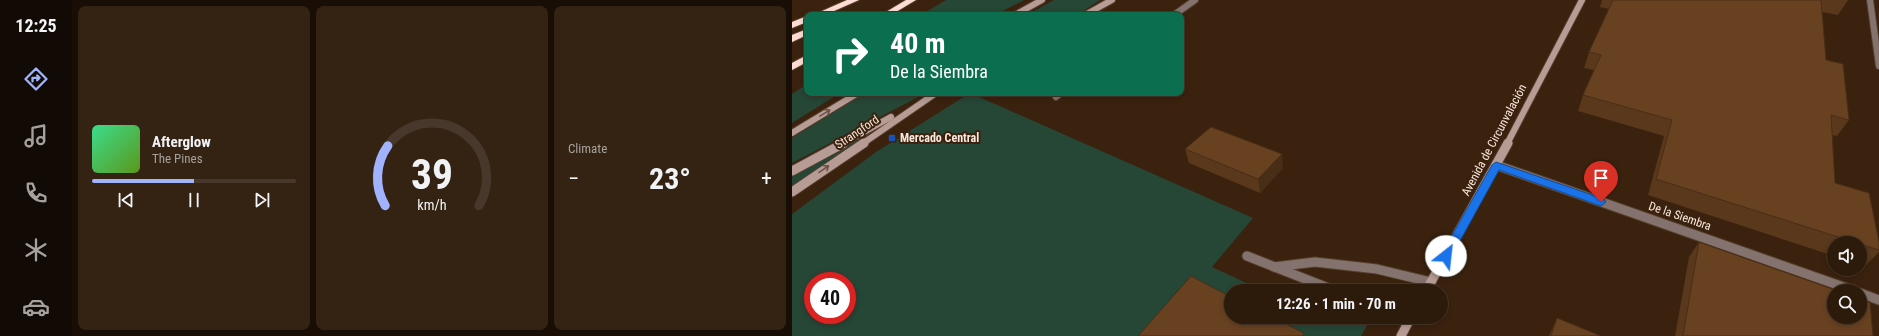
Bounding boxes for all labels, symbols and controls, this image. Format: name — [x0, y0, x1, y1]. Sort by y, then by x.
text: 12:25 — [15, 15, 57, 36]
text: 40 m — [890, 27, 946, 60]
icon: right — [824, 28, 876, 80]
text: De la Siembra — [890, 61, 988, 82]
icon: directions — [22, 65, 50, 93]
street label: Avenida de Circunvalación — [1459, 82, 1529, 198]
one-way arrow — [819, 109, 830, 117]
street label: Strangford — [832, 112, 882, 152]
icon: music — [22, 122, 50, 150]
place label: Mercado Central — [900, 131, 979, 145]
text: Afterglow — [152, 133, 211, 151]
marker: Mercado Central — [887, 133, 897, 143]
text: Climate — [568, 141, 607, 156]
text: 39 — [411, 150, 453, 199]
text: The Pines — [152, 151, 203, 166]
text: 23° — [649, 161, 691, 196]
pin — [1584, 161, 1618, 202]
one-way arrow — [818, 165, 829, 173]
text: − — [568, 166, 579, 191]
text: + — [761, 166, 772, 191]
icon: arrive — [1590, 167, 1612, 189]
icon: phone — [22, 179, 50, 207]
icon: previous — [115, 189, 137, 211]
icon: pause — [183, 189, 205, 211]
icon: next — [251, 189, 273, 211]
text: km/h — [417, 197, 447, 213]
street label: De la Siembra — [1647, 199, 1713, 233]
position arrow — [1425, 235, 1467, 277]
icon: climate — [22, 236, 50, 264]
map controls — [1827, 236, 1867, 324]
button: sound — [1827, 236, 1867, 276]
speed limit sign: 40 — [804, 272, 856, 324]
button: search — [1827, 284, 1867, 324]
icon: car — [22, 293, 50, 321]
text: 12:26 · 1 min · 70 m — [1276, 295, 1396, 313]

